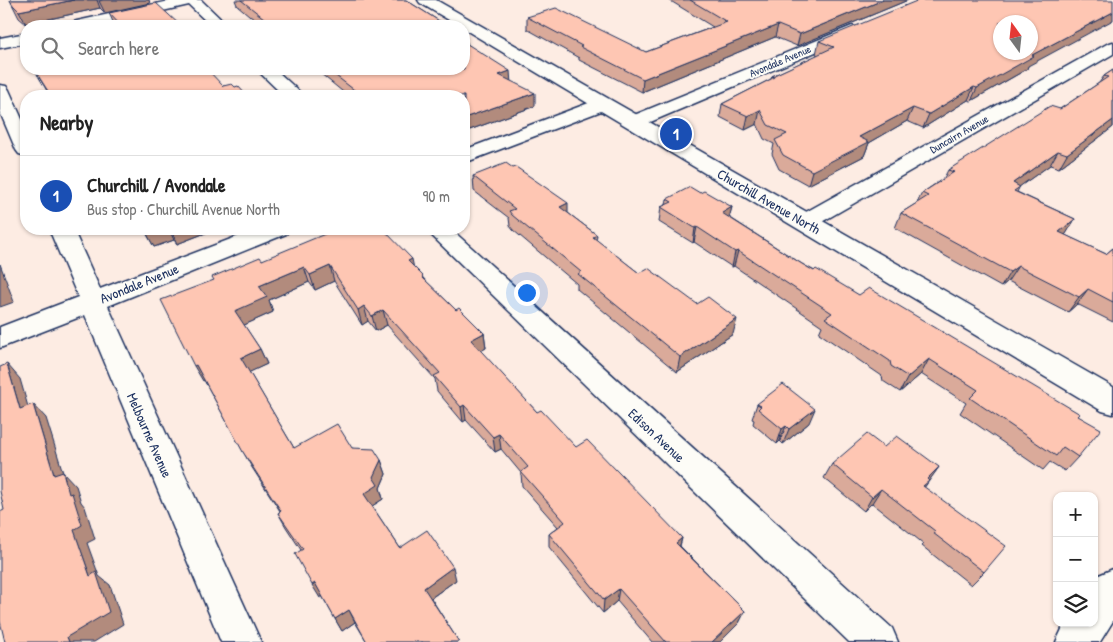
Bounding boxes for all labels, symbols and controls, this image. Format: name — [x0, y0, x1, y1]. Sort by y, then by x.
north arrow — [993, 15, 1038, 60]
search box — [20, 20, 470, 75]
icon: search — [38, 34, 66, 62]
text: Search here — [78, 35, 159, 61]
street label: Avondale Avenue — [747, 42, 813, 80]
text: Nearby — [40, 108, 93, 137]
street label: Duncairn Avenue — [927, 111, 991, 156]
pin: 1 — [660, 115, 692, 153]
street label: Churchill Avenue North — [714, 164, 824, 238]
text: Churchill / Avondale — [87, 172, 225, 198]
text: 1 — [53, 185, 59, 207]
text: 90 m — [422, 185, 450, 207]
text: Bus stop · Churchill Avenue North — [87, 198, 280, 220]
street label: Avondale Avenue — [97, 258, 182, 307]
your location — [514, 280, 540, 306]
street label: Melbourne Avenue — [123, 390, 177, 481]
street label: Edison Avenue — [625, 404, 690, 466]
map controls — [1053, 492, 1098, 627]
button: + — [1053, 492, 1098, 537]
button: − — [1053, 537, 1098, 582]
button: layers — [1053, 582, 1098, 627]

